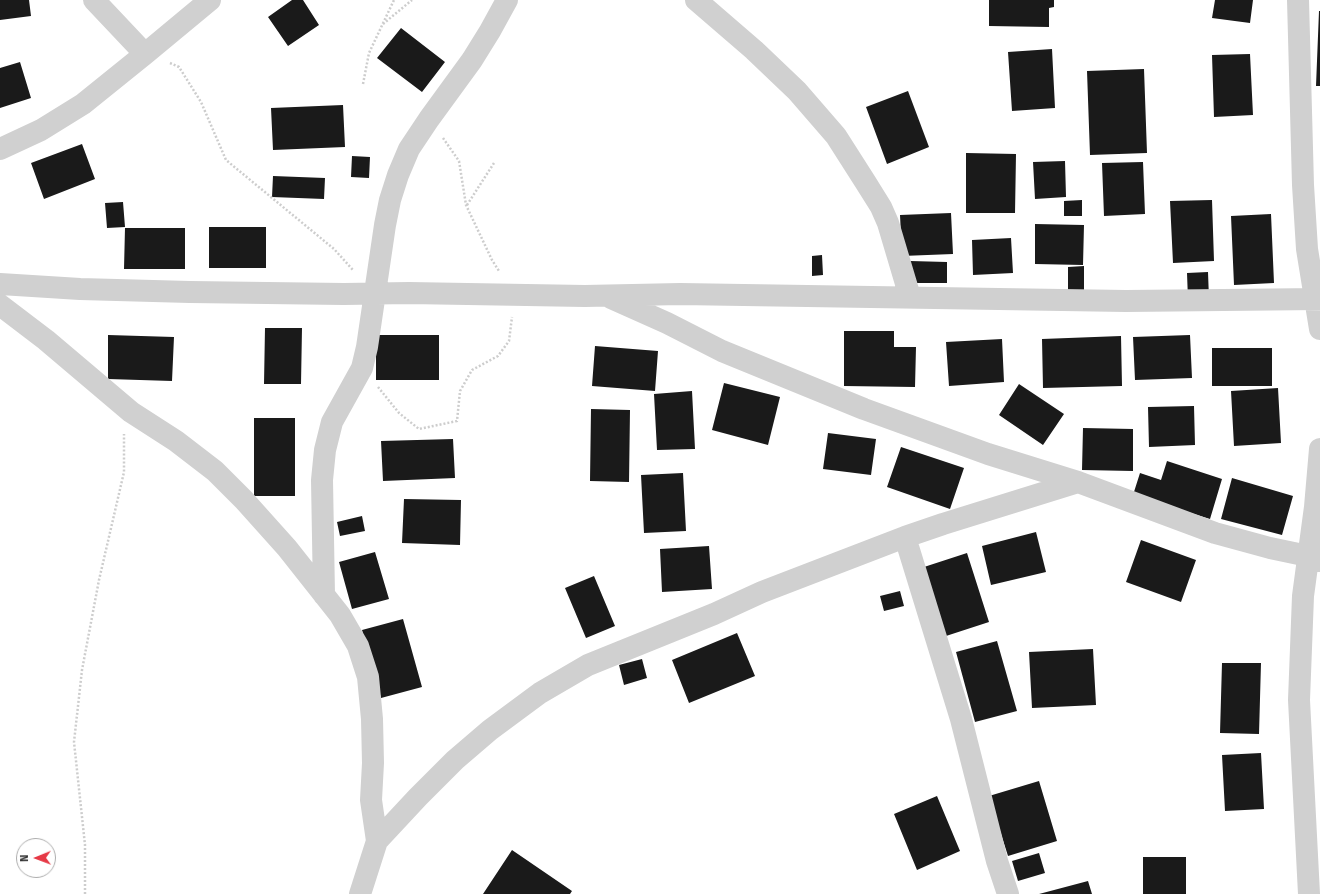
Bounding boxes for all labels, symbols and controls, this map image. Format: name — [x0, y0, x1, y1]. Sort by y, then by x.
north arrow — [16, 838, 56, 878]
text: N — [18, 854, 31, 862]

